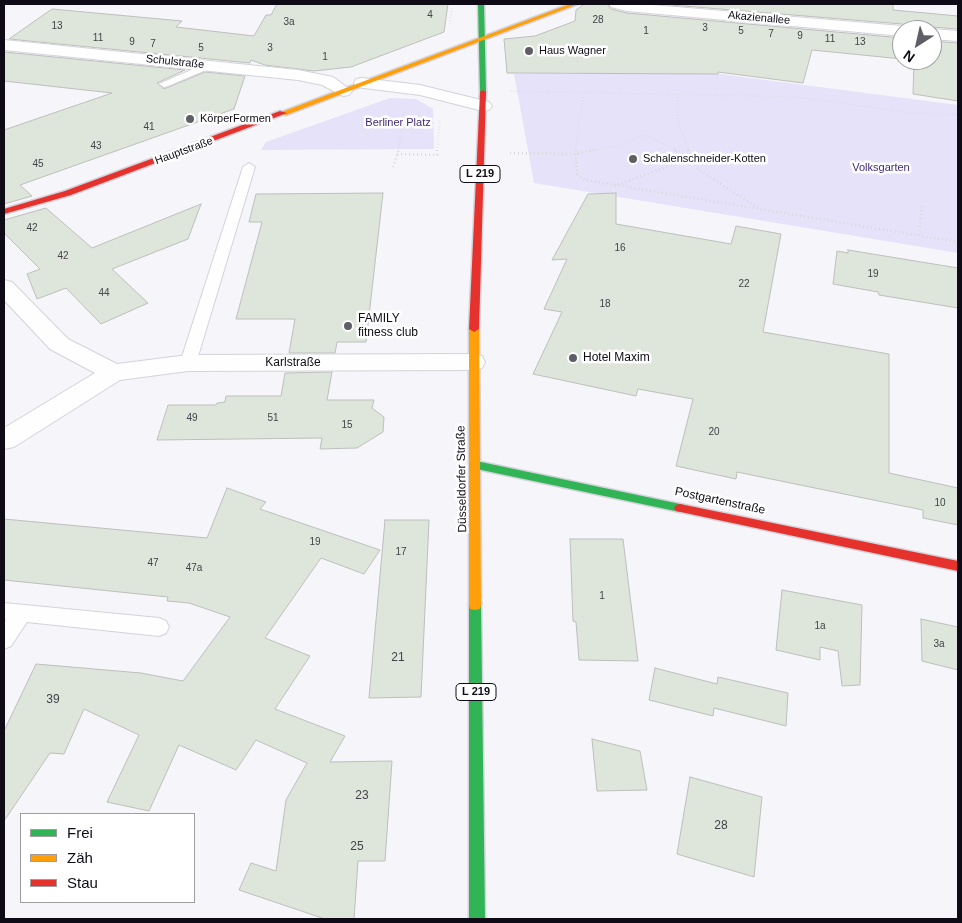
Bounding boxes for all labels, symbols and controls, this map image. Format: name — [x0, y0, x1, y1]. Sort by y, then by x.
house number: 4 — [427, 9, 433, 21]
street label: Akazienallee — [727, 9, 791, 27]
house number: 28 — [592, 14, 604, 26]
house number: 3a — [283, 16, 295, 28]
house number: 13 — [51, 20, 63, 32]
north arrow — [892, 20, 942, 70]
house number: 3 — [702, 22, 708, 34]
house number: 1 — [643, 25, 649, 37]
house number: 5 — [738, 25, 744, 37]
house number: 7 — [768, 28, 774, 40]
house number: 9 — [797, 30, 803, 42]
house number: 11 — [93, 32, 103, 44]
house number: 11 — [825, 33, 835, 45]
house number: 9 — [129, 36, 135, 48]
house number: 13 — [854, 36, 866, 48]
house number: 7 — [150, 38, 156, 50]
house number: 5 — [198, 42, 204, 54]
house number: 3 — [267, 42, 273, 54]
place label: Haus Wagner — [539, 44, 606, 58]
marker: Haus Wagner — [523, 45, 535, 57]
text: N — [900, 47, 918, 66]
house number: 1 — [322, 51, 328, 63]
street label: Schulstraße — [145, 52, 205, 72]
place label: KörperFormen — [200, 112, 271, 126]
marker: KörperFormen — [184, 113, 196, 125]
park label: Berliner Platz — [365, 116, 431, 130]
house number: 41 — [143, 121, 155, 133]
street label: Hauptstraße — [153, 134, 215, 168]
house number: 43 — [90, 140, 102, 152]
place label: Schalenschneider-Kotten — [643, 152, 766, 166]
marker: Schalenschneider-Kotten — [627, 153, 639, 165]
house number: 45 — [32, 158, 44, 170]
park label: Volksgarten — [852, 161, 910, 175]
road number: L 219 — [460, 165, 500, 182]
house number: 42 — [26, 222, 38, 234]
house number: 16 — [614, 242, 626, 254]
house number: 42 — [57, 250, 69, 262]
house number: 19 — [867, 268, 879, 280]
house number: 22 — [738, 278, 750, 290]
house number: 44 — [98, 287, 110, 299]
house number: 18 — [599, 298, 611, 310]
place label: FAMILY fitness club — [358, 312, 418, 340]
marker: FAMILY fitness club — [342, 320, 354, 332]
place label: Hotel Maxim — [583, 351, 650, 365]
marker: Hotel Maxim — [567, 352, 579, 364]
street label: Karlstraße — [265, 356, 321, 370]
house number: 49 — [186, 412, 198, 424]
house number: 51 — [267, 412, 279, 424]
house number: 15 — [341, 419, 353, 431]
street label: Düsseldorfer Straße — [454, 425, 470, 533]
house number: 20 — [708, 426, 720, 438]
street label: Postgartenstraße — [673, 484, 767, 518]
house number: 10 — [934, 497, 946, 509]
house number: 19 — [309, 536, 321, 548]
house number: 17 — [395, 546, 407, 558]
house number: 47 — [147, 557, 159, 569]
house number: 47a — [186, 562, 202, 574]
house number: 1 — [599, 590, 605, 602]
house number: 1a — [814, 620, 826, 632]
house number: 3a — [933, 638, 945, 650]
house number: 21 — [391, 651, 405, 665]
road number: L 219 — [456, 684, 496, 700]
house number: 39 — [46, 693, 60, 707]
house number: 23 — [355, 789, 369, 803]
legend — [20, 813, 195, 903]
house number: 28 — [714, 819, 728, 833]
text: Frei — [67, 824, 93, 841]
house number: 25 — [350, 840, 364, 854]
text: Zäh — [67, 849, 93, 866]
text: Stau — [67, 874, 98, 891]

